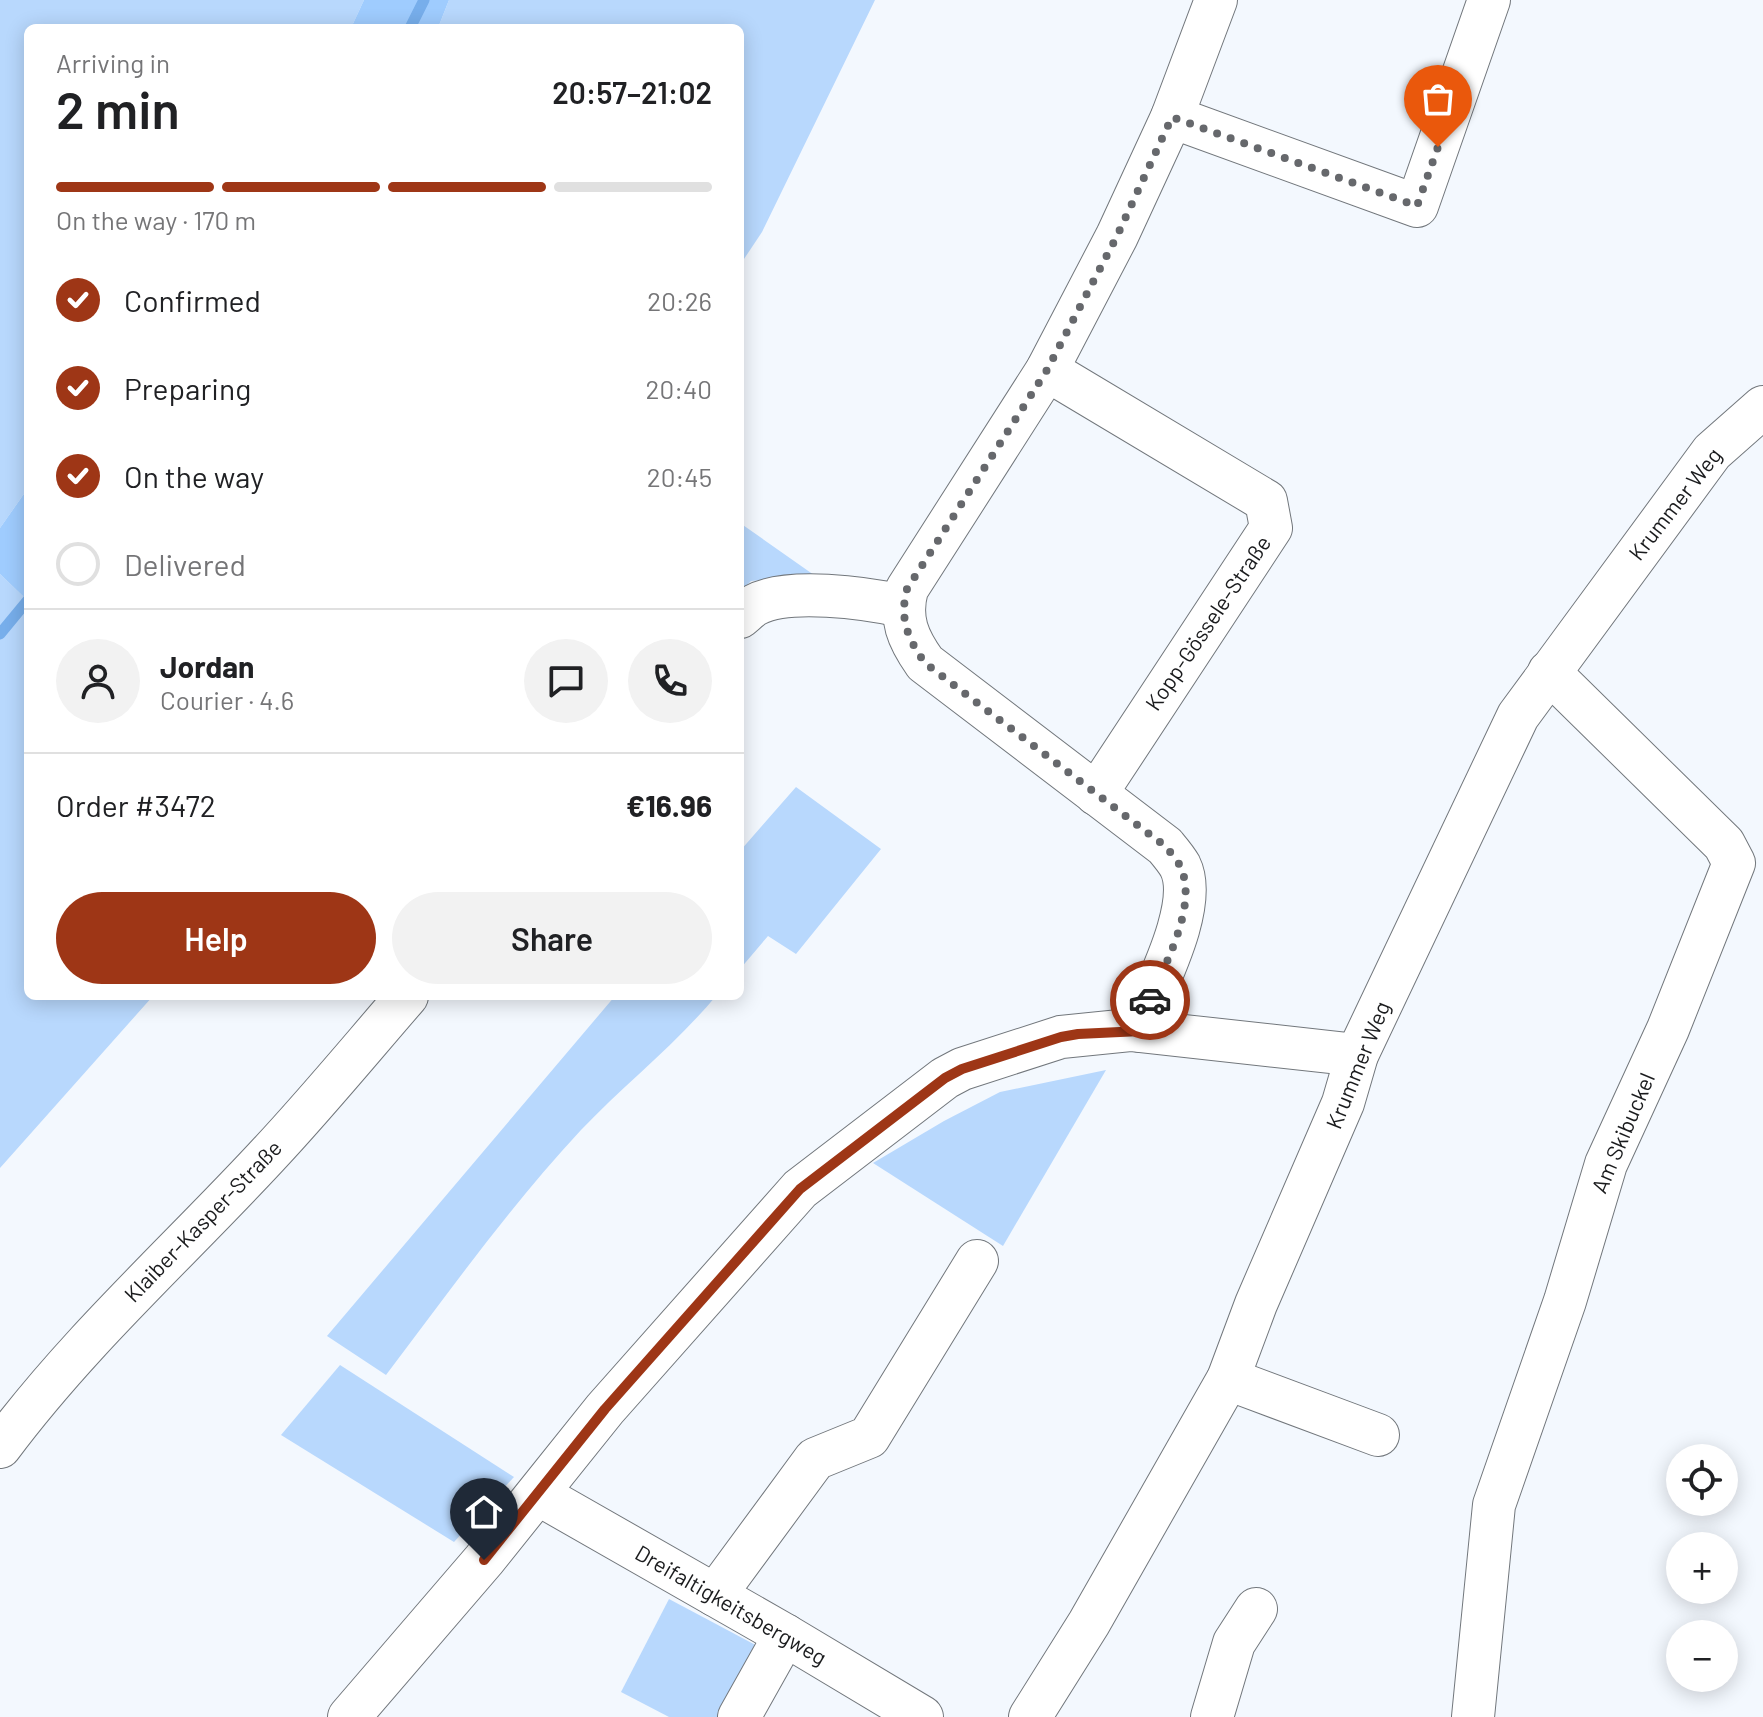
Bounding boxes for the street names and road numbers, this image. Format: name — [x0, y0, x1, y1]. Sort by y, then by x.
street label: Krummer Weg — [1622, 442, 1726, 565]
street label: Kopp-Gössele-Straße — [1139, 530, 1275, 715]
street label: Krummer Weg — [1320, 997, 1394, 1132]
street label: Am Skibuckel — [1585, 1069, 1659, 1197]
street label: Klaiber-Kasper-Straße — [118, 1134, 286, 1307]
street label: Dreifaltigkeitsbergweg — [631, 1539, 832, 1670]

